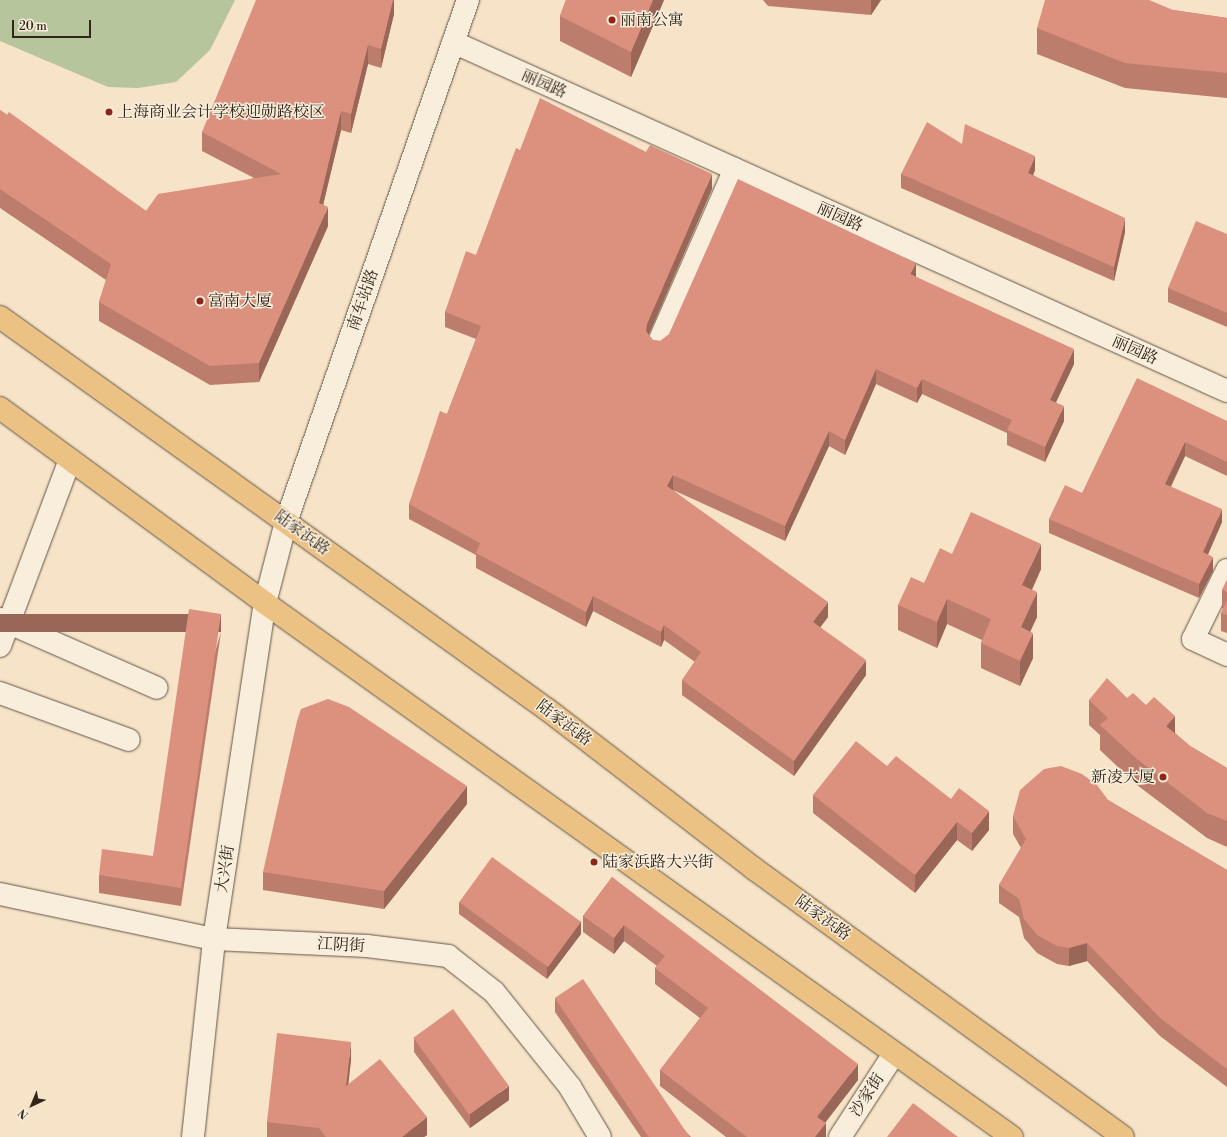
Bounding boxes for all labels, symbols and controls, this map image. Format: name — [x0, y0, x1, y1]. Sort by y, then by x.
place label: 丽南公寓 — [620, 10, 684, 30]
scale bar — [14, 12, 93, 38]
marker: 丽南公寓 — [607, 15, 617, 25]
text: 20 m — [19, 19, 47, 34]
street label: 丽园路 — [518, 65, 570, 103]
place label: 上海商业会计学校迎勋路校区 — [117, 102, 325, 122]
marker: 上海商业会计学校迎勋路校区 — [104, 107, 114, 117]
street label: 丽园路 — [814, 198, 866, 236]
street label: 南车站路 — [344, 267, 382, 333]
place label: 富南大厦 — [208, 291, 272, 311]
marker: 富南大厦 — [195, 296, 205, 306]
street label: 丽园路 — [1109, 331, 1161, 369]
street label: 陆家浜路 — [270, 506, 334, 560]
street label: 陆家浜路 — [533, 696, 595, 750]
place label: 新凌大厦 — [1091, 767, 1155, 787]
marker: 新凌大厦 — [1158, 772, 1168, 782]
street label: 大兴街 — [212, 844, 238, 894]
place label: 陆家浜路大兴街 — [602, 852, 714, 872]
marker: 陆家浜路大兴街 — [589, 857, 599, 867]
street label: 陆家浜路 — [791, 891, 855, 945]
street label: 江阴街 — [317, 934, 365, 956]
street label: 沙家街 — [846, 1070, 888, 1120]
north arrow — [12, 1085, 52, 1125]
text: N — [16, 1106, 32, 1122]

